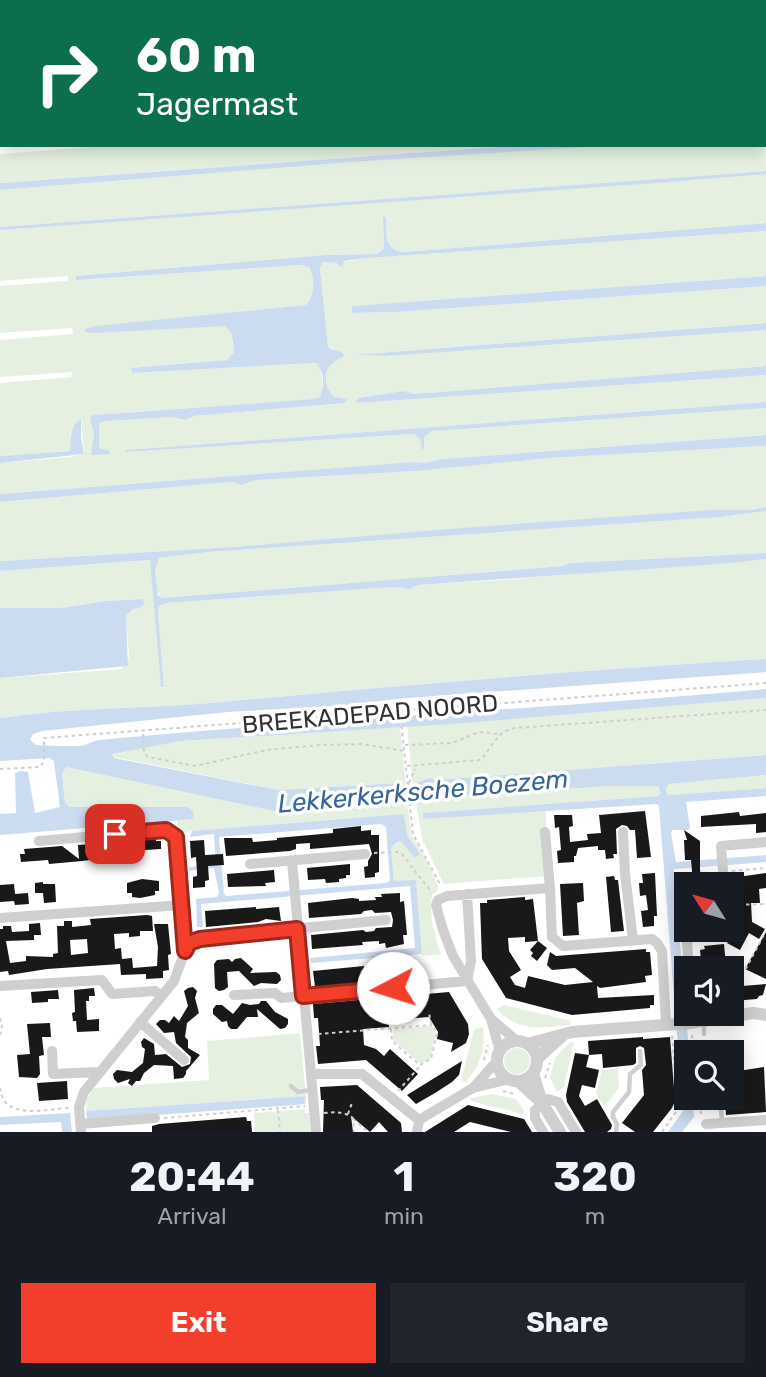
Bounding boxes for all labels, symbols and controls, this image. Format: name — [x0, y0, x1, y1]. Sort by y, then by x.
text: 60 m — [136, 26, 257, 84]
icon: right — [21, 28, 112, 119]
text: Jagermast — [136, 85, 298, 123]
street label: BREEKADEPAD NOORD — [241, 689, 499, 739]
water label: Lekkerkerksche Boezem — [276, 763, 570, 820]
pin — [85, 804, 145, 864]
icon: arrive — [96, 815, 134, 853]
north arrow — [674, 872, 744, 942]
map controls — [674, 872, 744, 1110]
position arrow — [356, 951, 430, 1025]
button: sound — [674, 956, 744, 1026]
button: search — [674, 1040, 744, 1110]
text: 20:44 — [129, 1152, 255, 1202]
text: 1 — [394, 1152, 414, 1202]
text: 320 — [553, 1152, 637, 1202]
text: Arrival — [157, 1202, 227, 1230]
text: min — [384, 1202, 424, 1230]
text: m — [585, 1202, 605, 1230]
button: Exit — [21, 1283, 376, 1363]
button: Share — [390, 1283, 745, 1363]

